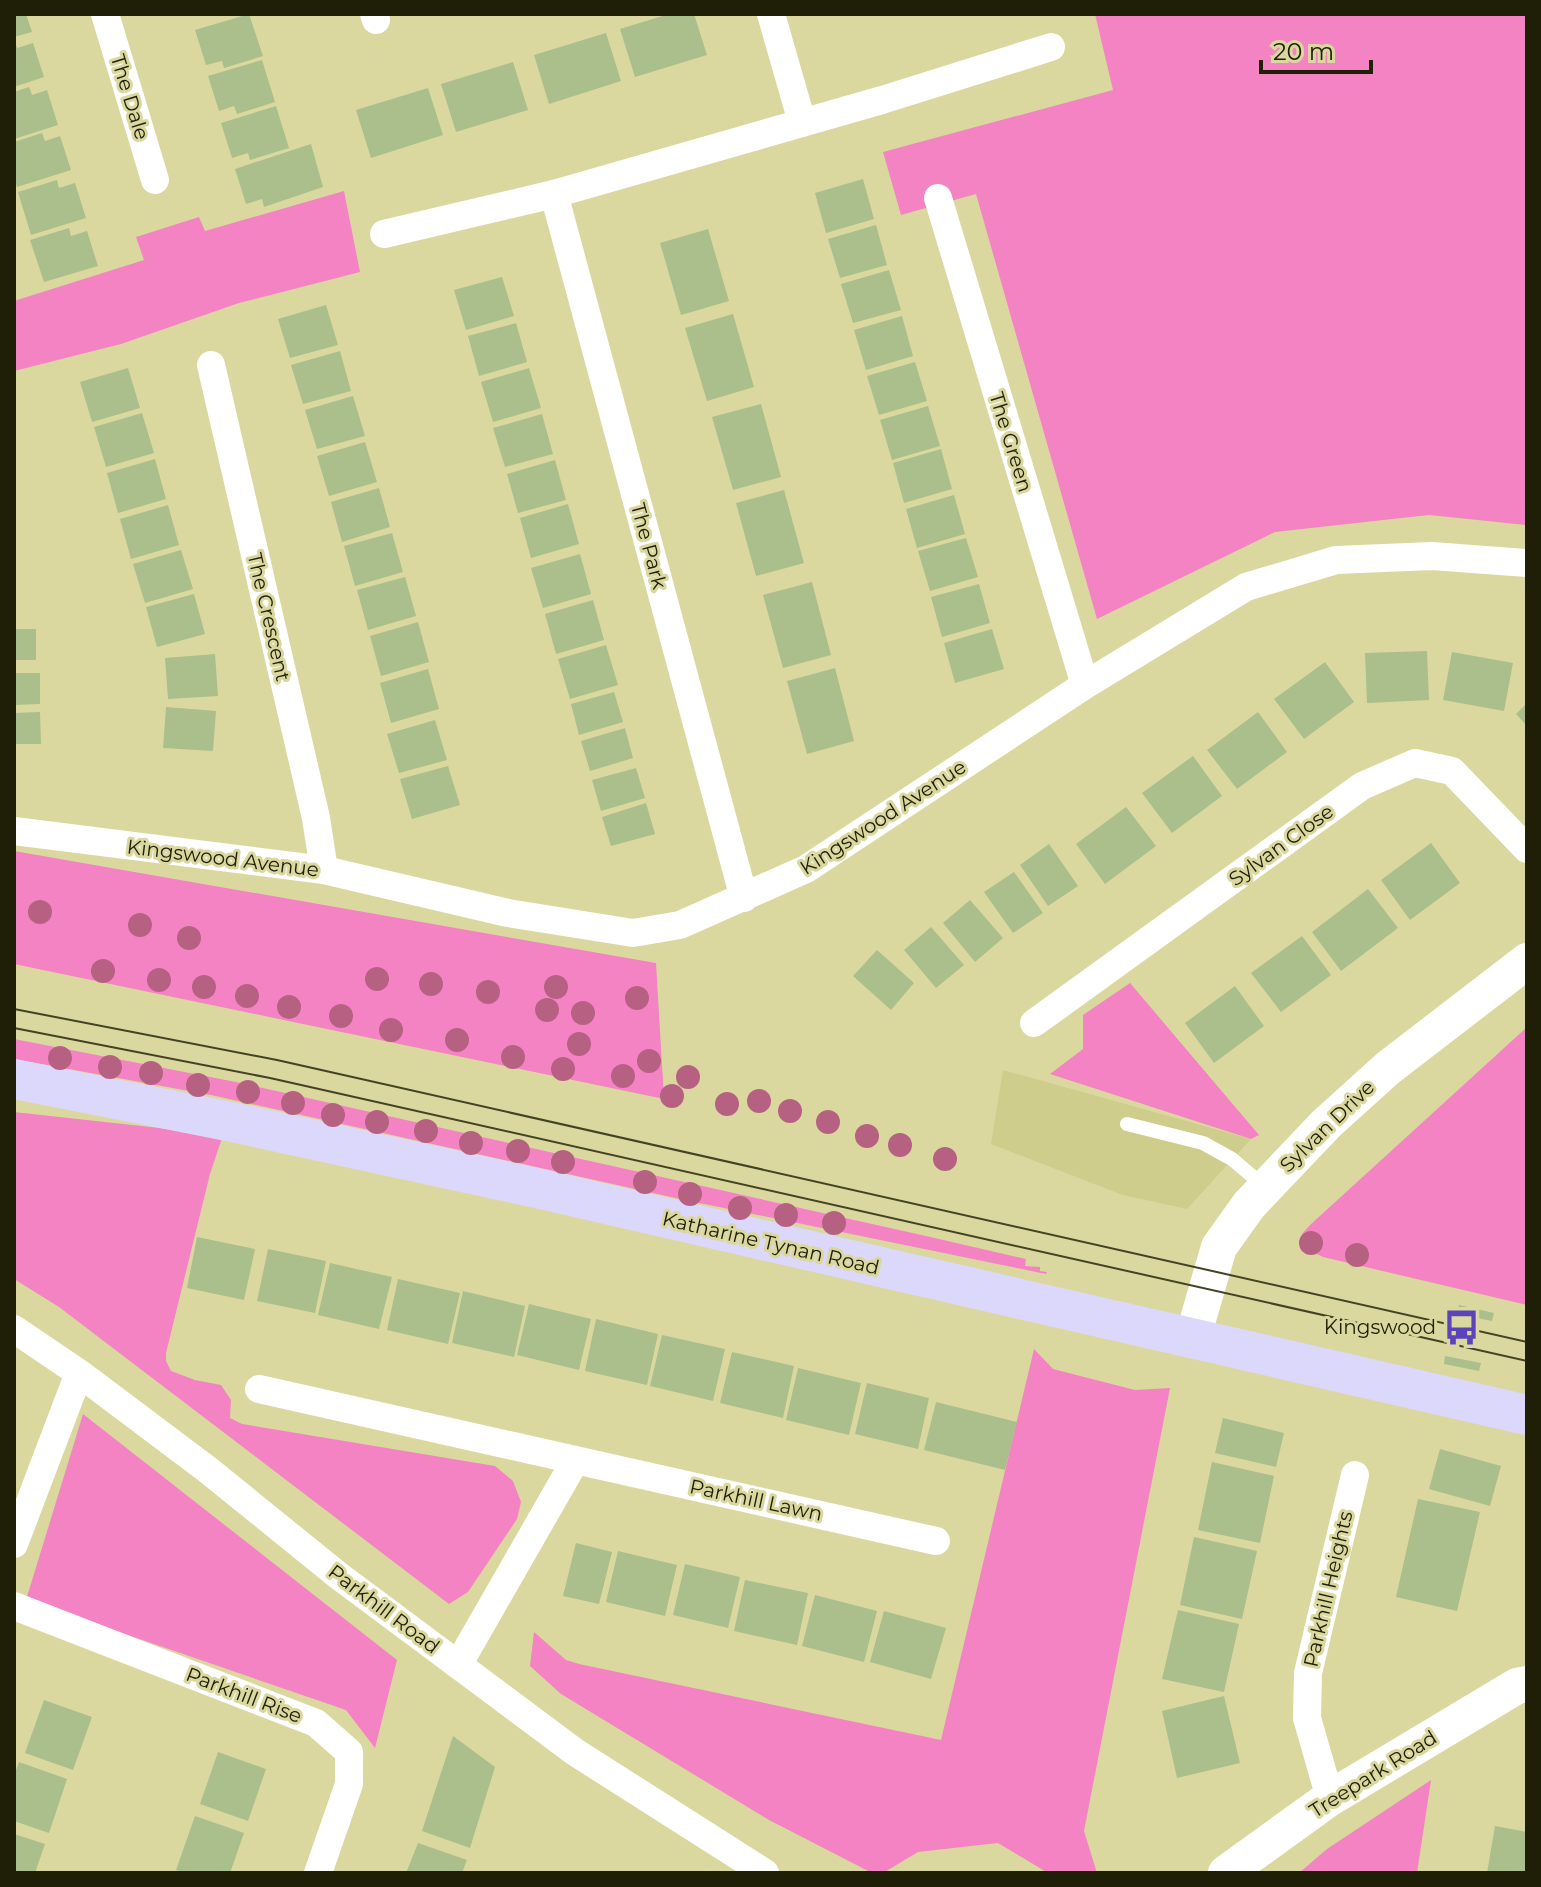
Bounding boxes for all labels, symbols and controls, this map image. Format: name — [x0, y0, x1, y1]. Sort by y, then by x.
scale bar — [1261, 24, 1371, 74]
text: 20 m — [1273, 37, 1334, 66]
street label: The Dale — [106, 51, 154, 143]
street label: The Green — [984, 389, 1038, 495]
street label: The Park — [626, 500, 672, 592]
street label: The Crescent — [243, 551, 295, 683]
street label: Kingswood Avenue — [796, 754, 970, 880]
street label: Sylvan Close — [1224, 799, 1338, 891]
street label: Kingswood Avenue — [126, 834, 320, 882]
street label: Sylvan Drive — [1275, 1075, 1379, 1177]
street label: Katharine Tynan Road — [660, 1206, 882, 1280]
bus stop icon: Kingswood — [1443, 1308, 1481, 1346]
place label: Kingswood — [1324, 1315, 1436, 1339]
street label: Parkhill Lawn — [687, 1474, 825, 1526]
street label: Parkhill Heights — [1298, 1508, 1358, 1669]
street label: Parkhill Road — [324, 1559, 444, 1659]
street label: Parkhill Rise — [183, 1662, 305, 1728]
street label: Treepark Road — [1305, 1725, 1441, 1823]

